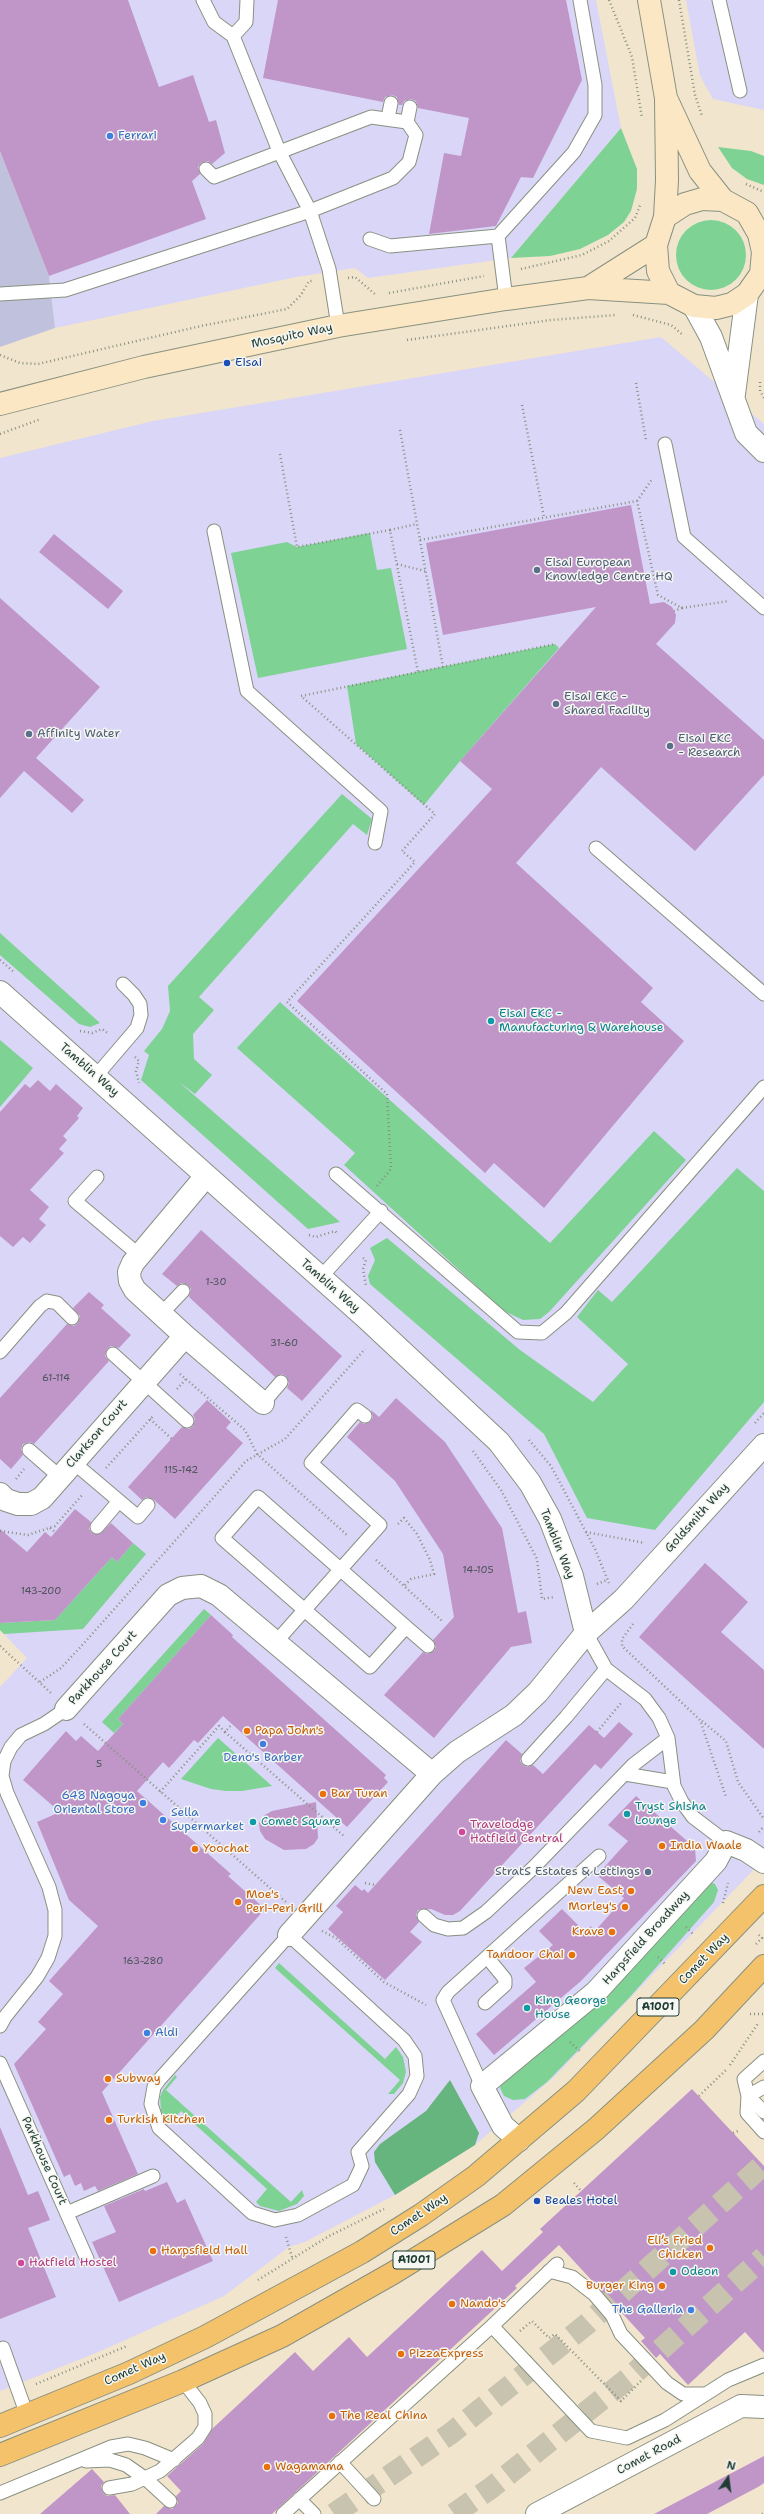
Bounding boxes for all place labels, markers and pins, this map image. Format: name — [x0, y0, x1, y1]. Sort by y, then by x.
place label: Ferrari — [118, 129, 157, 143]
marker: Ferrari — [105, 131, 115, 141]
place label: Eisai — [235, 356, 262, 370]
marker: Eisai — [222, 358, 232, 368]
place label: Eisai European Knowledge Centre HQ — [545, 556, 673, 584]
marker: Eisai European Knowledge Centre HQ — [532, 565, 542, 575]
place label: Eisai EKC - Shared Facility — [564, 690, 650, 718]
marker: Eisai EKC - Shared Facility — [551, 699, 561, 709]
place label: Affinity Water — [37, 727, 120, 741]
marker: Affinity Water — [24, 729, 34, 739]
place label: Eisai EKC - Research — [678, 732, 741, 760]
marker: Eisai EKC - Research — [665, 741, 675, 751]
place label: Eisai EKC - Manufacturing & Warehouse — [499, 1007, 664, 1035]
marker: Eisai EKC - Manufacturing & Warehouse — [486, 1016, 496, 1026]
place label: Papa John's — [255, 1724, 324, 1738]
marker: Papa John's — [242, 1726, 252, 1736]
marker: Deno's Barber — [258, 1739, 268, 1749]
place label: Deno's Barber — [223, 1751, 303, 1765]
place label: Bar Turan — [331, 1787, 388, 1801]
place label: 648 Nagoya Oriental Store — [54, 1789, 135, 1817]
marker: Bar Turan — [318, 1789, 328, 1799]
marker: 648 Nagoya Oriental Store — [138, 1798, 148, 1808]
place label: Tryst Shisha Lounge — [635, 1800, 706, 1828]
place label: Sella Supermarket — [171, 1806, 244, 1834]
marker: Tryst Shisha Lounge — [622, 1809, 632, 1819]
marker: Sella Supermarket — [158, 1815, 168, 1825]
place label: Comet Square — [261, 1815, 341, 1829]
marker: Comet Square — [248, 1817, 258, 1827]
place label: Travelodge Hatfield Central — [470, 1818, 563, 1846]
marker: Travelodge Hatfield Central — [457, 1827, 467, 1837]
place label: India Waale — [670, 1839, 742, 1853]
marker: India Waale — [657, 1841, 667, 1851]
place label: Yoochat — [203, 1842, 249, 1856]
marker: Yoochat — [190, 1844, 200, 1854]
place label: StratS Estates & Lettings — [495, 1865, 640, 1879]
marker: StratS Estates & Lettings — [643, 1867, 653, 1877]
place label: New East — [567, 1884, 623, 1898]
marker: New East — [626, 1886, 636, 1896]
place label: Moe's Peri-Peri Grill — [246, 1888, 323, 1916]
marker: Moe's Peri-Peri Grill — [233, 1897, 243, 1907]
place label: Morley's — [568, 1900, 617, 1914]
marker: Morley's — [620, 1902, 630, 1912]
place label: Krave — [572, 1925, 604, 1939]
marker: Krave — [607, 1927, 617, 1937]
place label: Tandoor Chai — [486, 1948, 564, 1962]
marker: Tandoor Chai — [567, 1950, 577, 1960]
place label: King George House — [535, 1994, 607, 2022]
marker: King George House — [522, 2003, 532, 2013]
place label: Aldi — [155, 2026, 178, 2040]
marker: Aldi — [142, 2028, 152, 2038]
place label: Subway — [116, 2072, 161, 2086]
marker: Subway — [103, 2074, 113, 2084]
place label: Turkish Kitchen — [117, 2113, 205, 2127]
marker: Turkish Kitchen — [104, 2115, 114, 2125]
place label: Beales Hotel — [545, 2194, 617, 2208]
marker: Beales Hotel — [532, 2196, 542, 2206]
place label: Eli’s Fried Chicken — [647, 2234, 702, 2262]
marker: Eli’s Fried Chicken — [705, 2243, 715, 2253]
place label: Harpsfield Hall — [161, 2244, 248, 2258]
marker: Harpsfield Hall — [148, 2246, 158, 2256]
place label: Hatfield Hostel — [29, 2256, 116, 2270]
marker: Hatfield Hostel — [16, 2258, 26, 2268]
place label: Odeon — [681, 2265, 718, 2279]
marker: Odeon — [668, 2267, 678, 2277]
place label: Burger King — [586, 2279, 654, 2293]
marker: Burger King — [657, 2281, 667, 2291]
place label: Nando's — [460, 2297, 506, 2311]
marker: Nando's — [447, 2299, 457, 2309]
place label: The Galleria — [612, 2303, 683, 2317]
marker: The Galleria — [686, 2305, 696, 2315]
place label: PizzaExpress — [409, 2347, 484, 2361]
marker: PizzaExpress — [396, 2349, 406, 2359]
place label: The Real China — [340, 2409, 427, 2423]
marker: The Real China — [327, 2411, 337, 2421]
place label: Wagamama — [275, 2460, 344, 2474]
marker: Wagamama — [262, 2462, 272, 2472]

